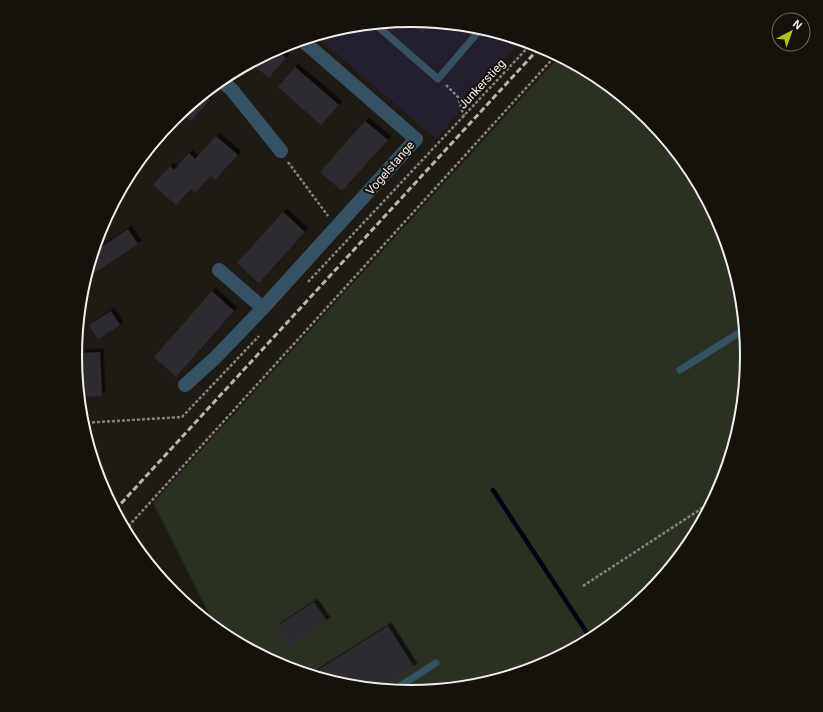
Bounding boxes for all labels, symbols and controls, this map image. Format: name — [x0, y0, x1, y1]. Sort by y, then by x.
north arrow — [771, 12, 811, 52]
text: N — [790, 17, 805, 32]
street label: Junkerstieg — [456, 56, 508, 112]
street label: Vogelstange — [363, 138, 417, 198]

